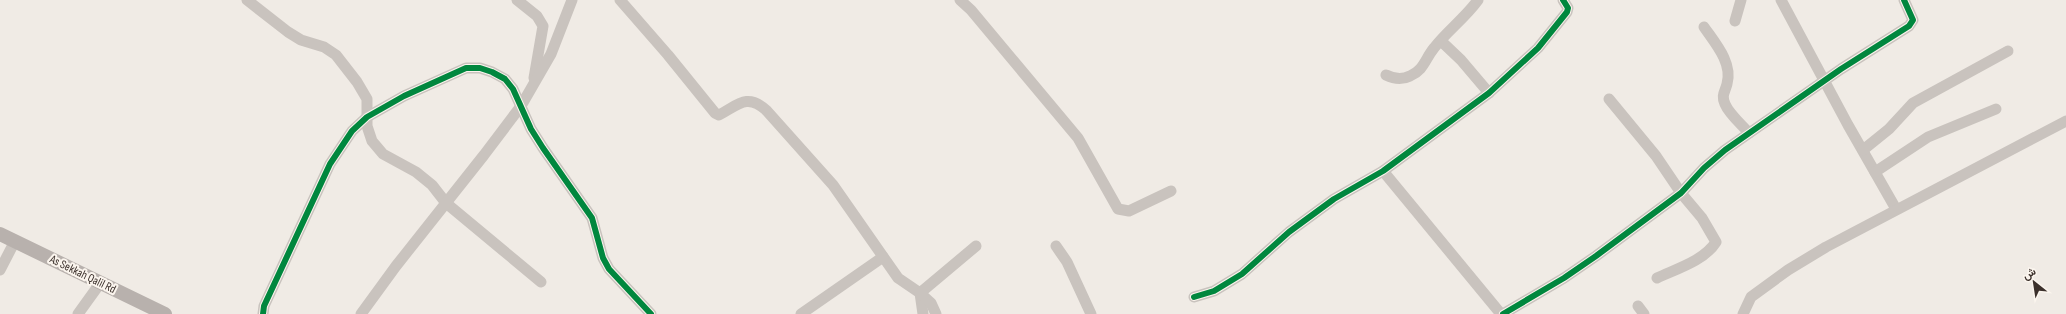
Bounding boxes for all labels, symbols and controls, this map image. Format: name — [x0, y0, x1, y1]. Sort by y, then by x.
street label: As Sekkah Qalil Rd — [46, 252, 118, 297]
north arrow — [2014, 262, 2054, 302]
text: ش — [2020, 265, 2038, 283]

